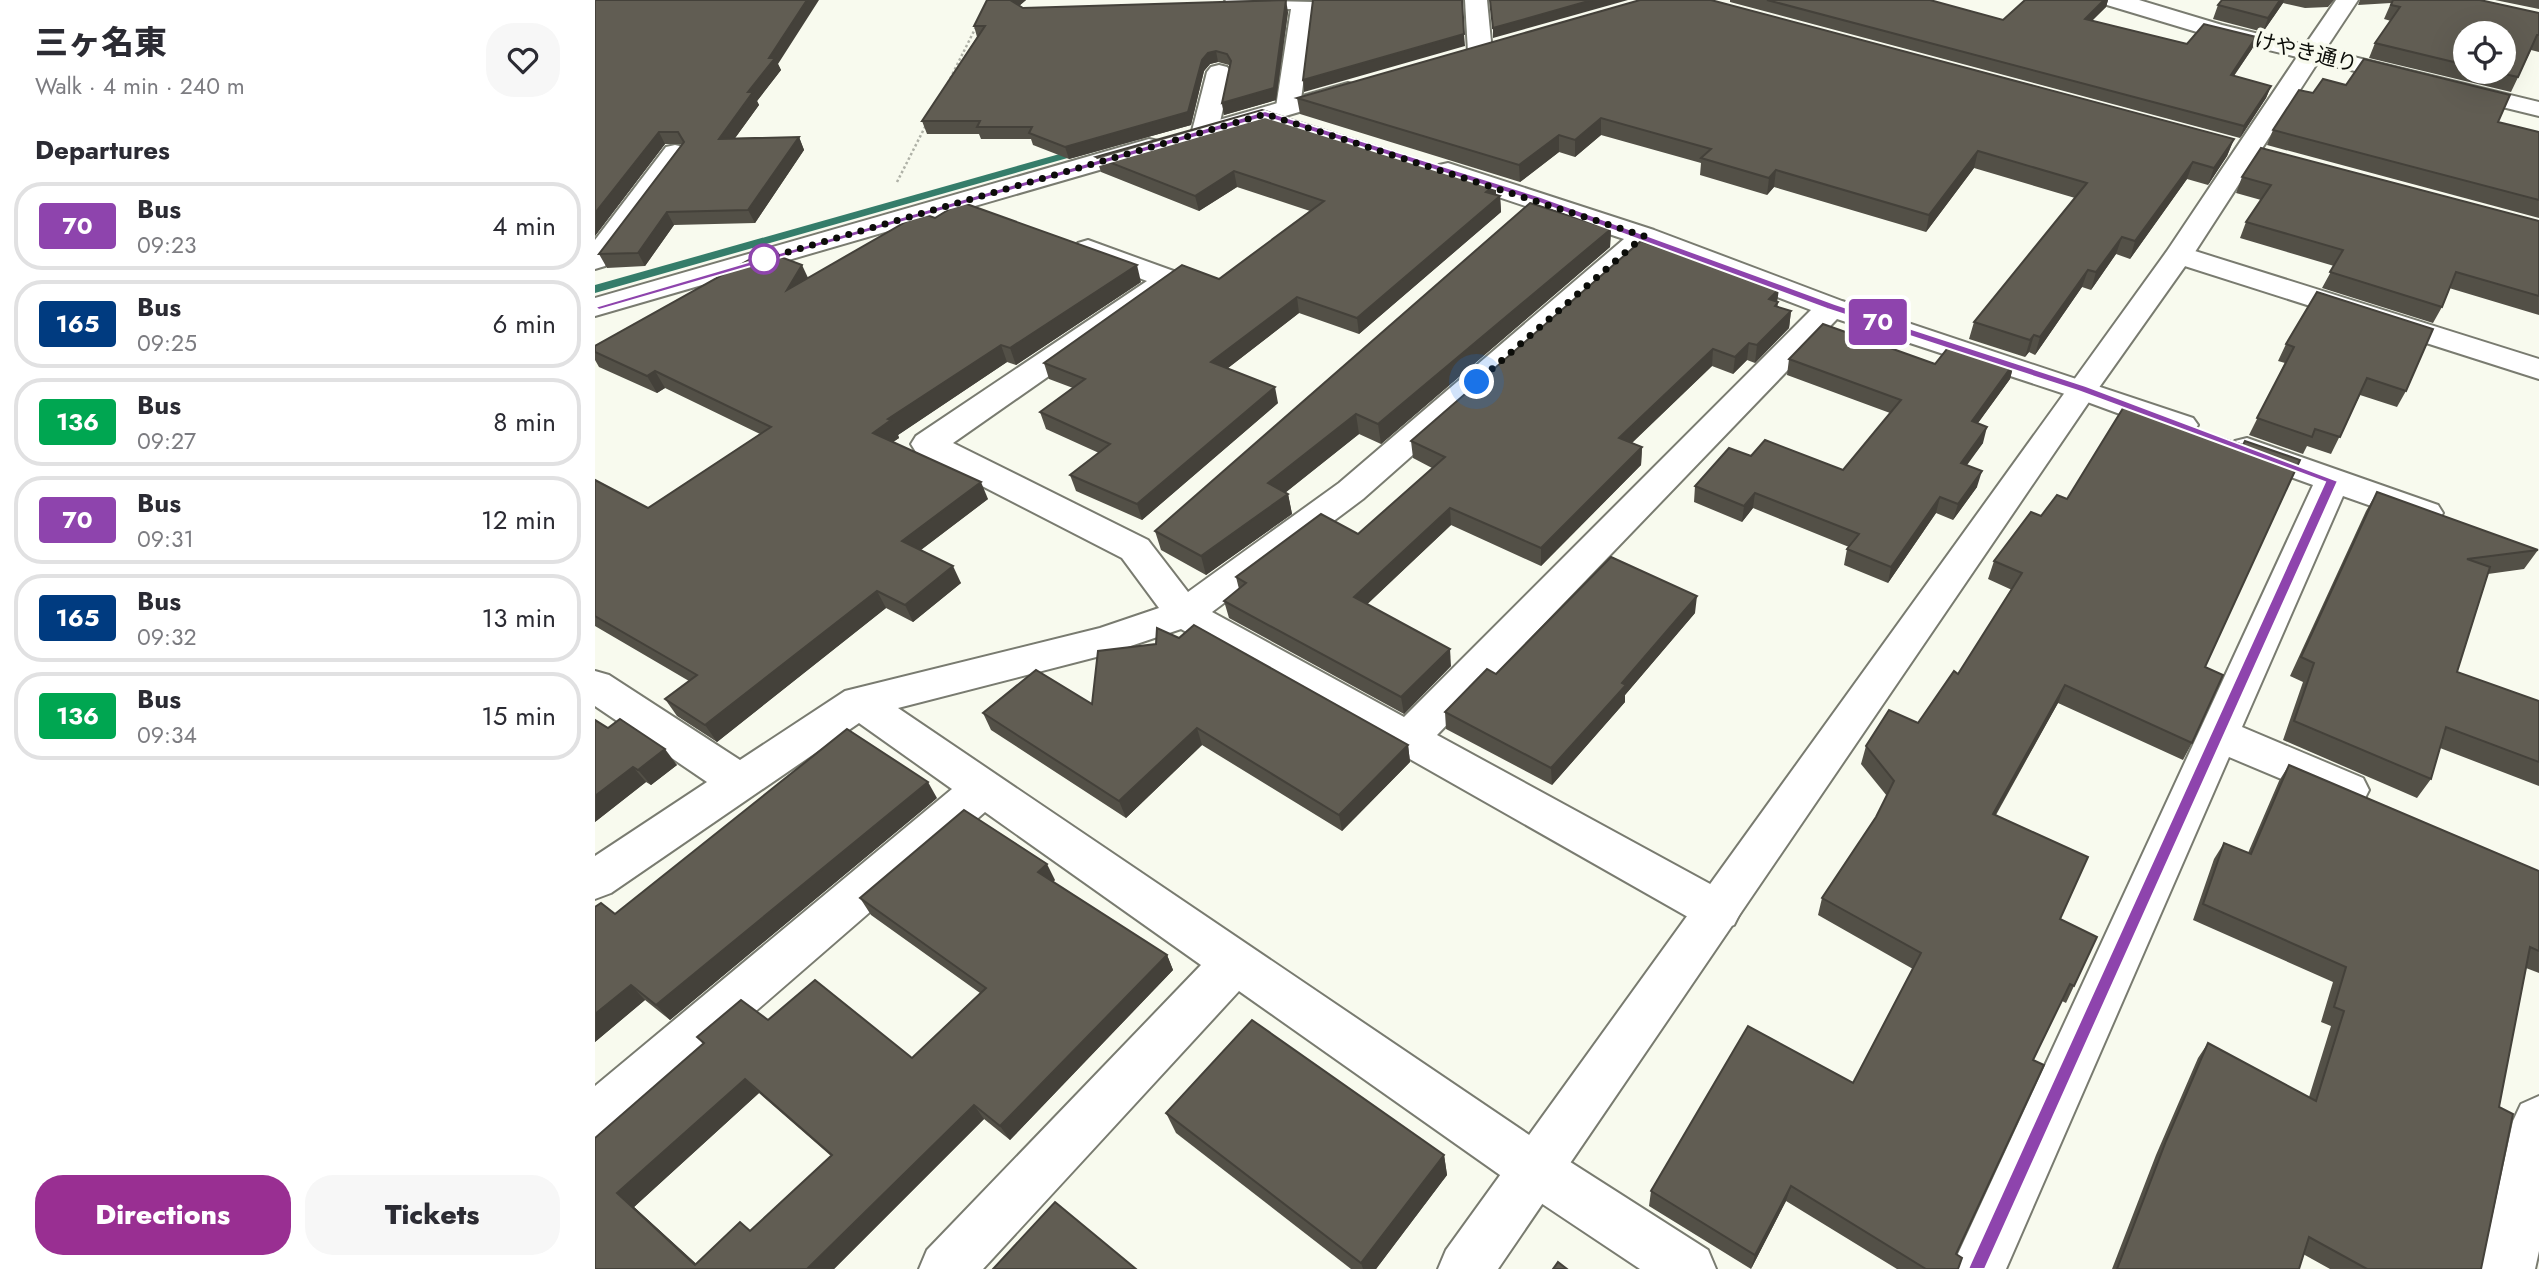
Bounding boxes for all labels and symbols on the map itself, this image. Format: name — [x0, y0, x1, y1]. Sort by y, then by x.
street label: けやき通り — [2251, 25, 2361, 79]
unlabelled marker — [749, 244, 779, 274]
line badge: 70 — [1847, 299, 1909, 345]
your location — [1459, 364, 1494, 399]

